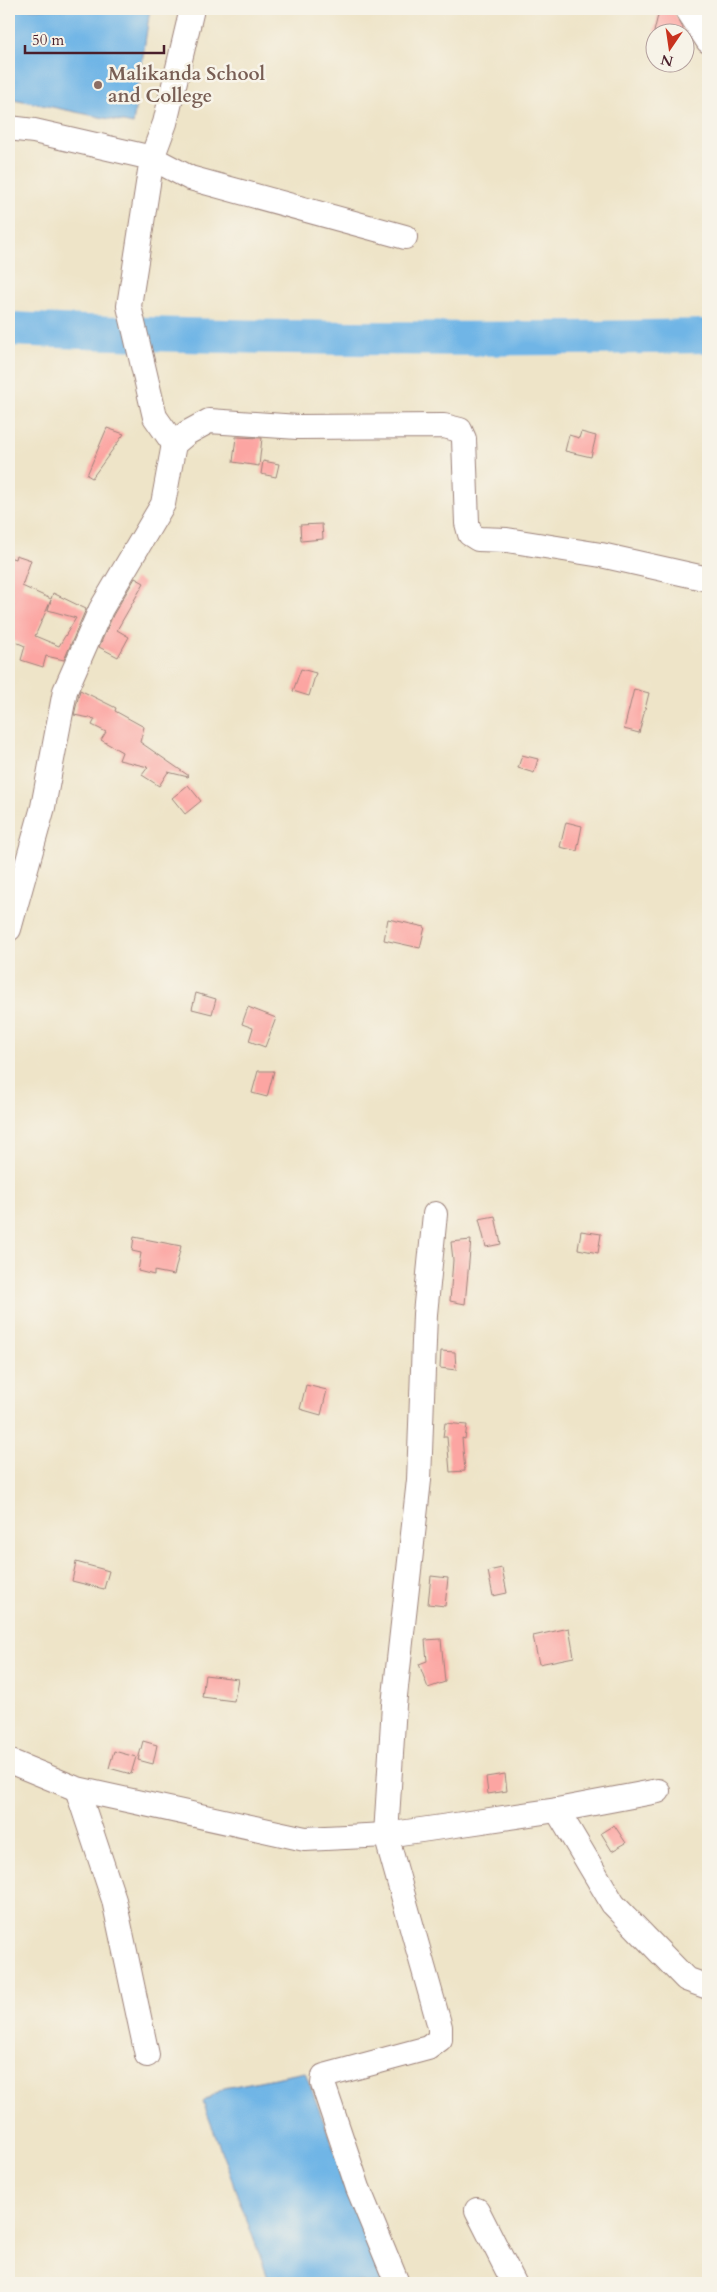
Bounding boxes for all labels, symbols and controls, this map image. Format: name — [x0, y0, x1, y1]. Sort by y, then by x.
scale bar — [25, 22, 164, 54]
north arrow — [644, 22, 694, 72]
text: 50 m — [32, 30, 64, 50]
text: N — [659, 50, 675, 71]
place label: Malikanda School and College — [108, 61, 266, 109]
marker: Malikanda School and College — [92, 79, 104, 91]

